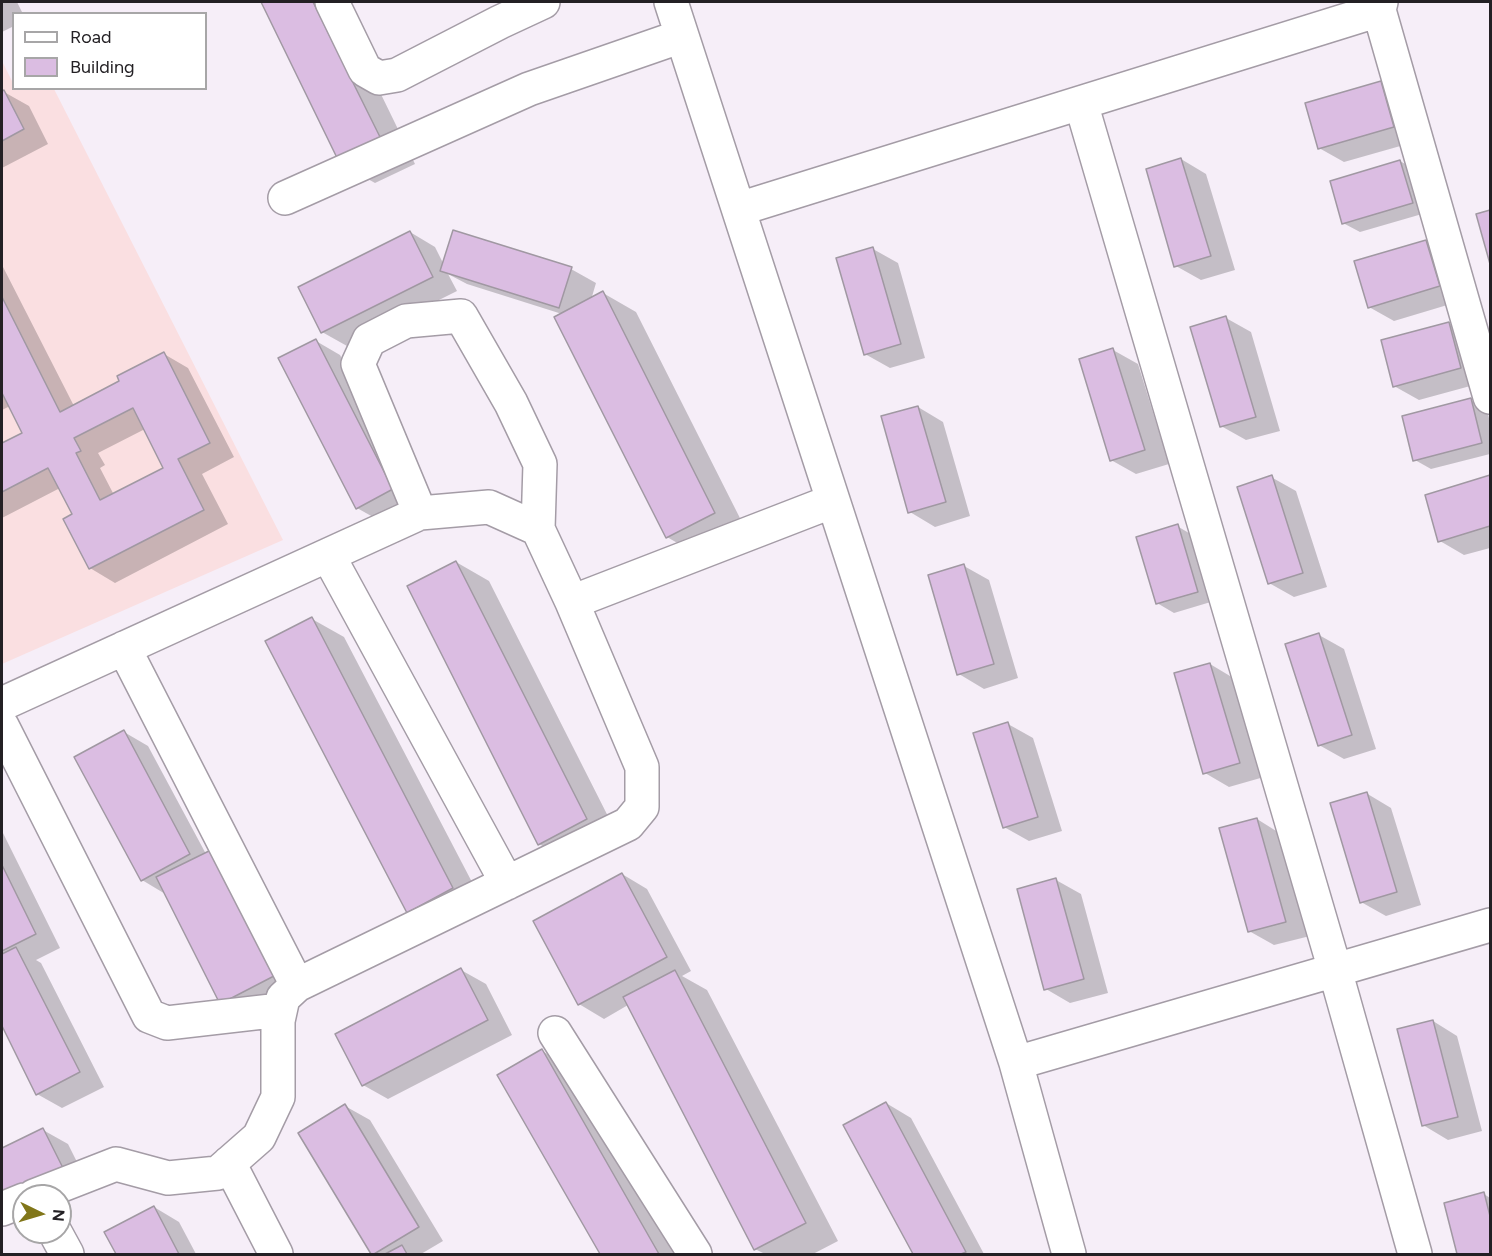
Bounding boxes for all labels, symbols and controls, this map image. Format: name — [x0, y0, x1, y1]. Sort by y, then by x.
legend — [12, 12, 207, 90]
text: Road — [70, 26, 111, 48]
text: Building — [70, 56, 135, 78]
north arrow — [12, 1184, 72, 1244]
text: N — [48, 1208, 68, 1222]

